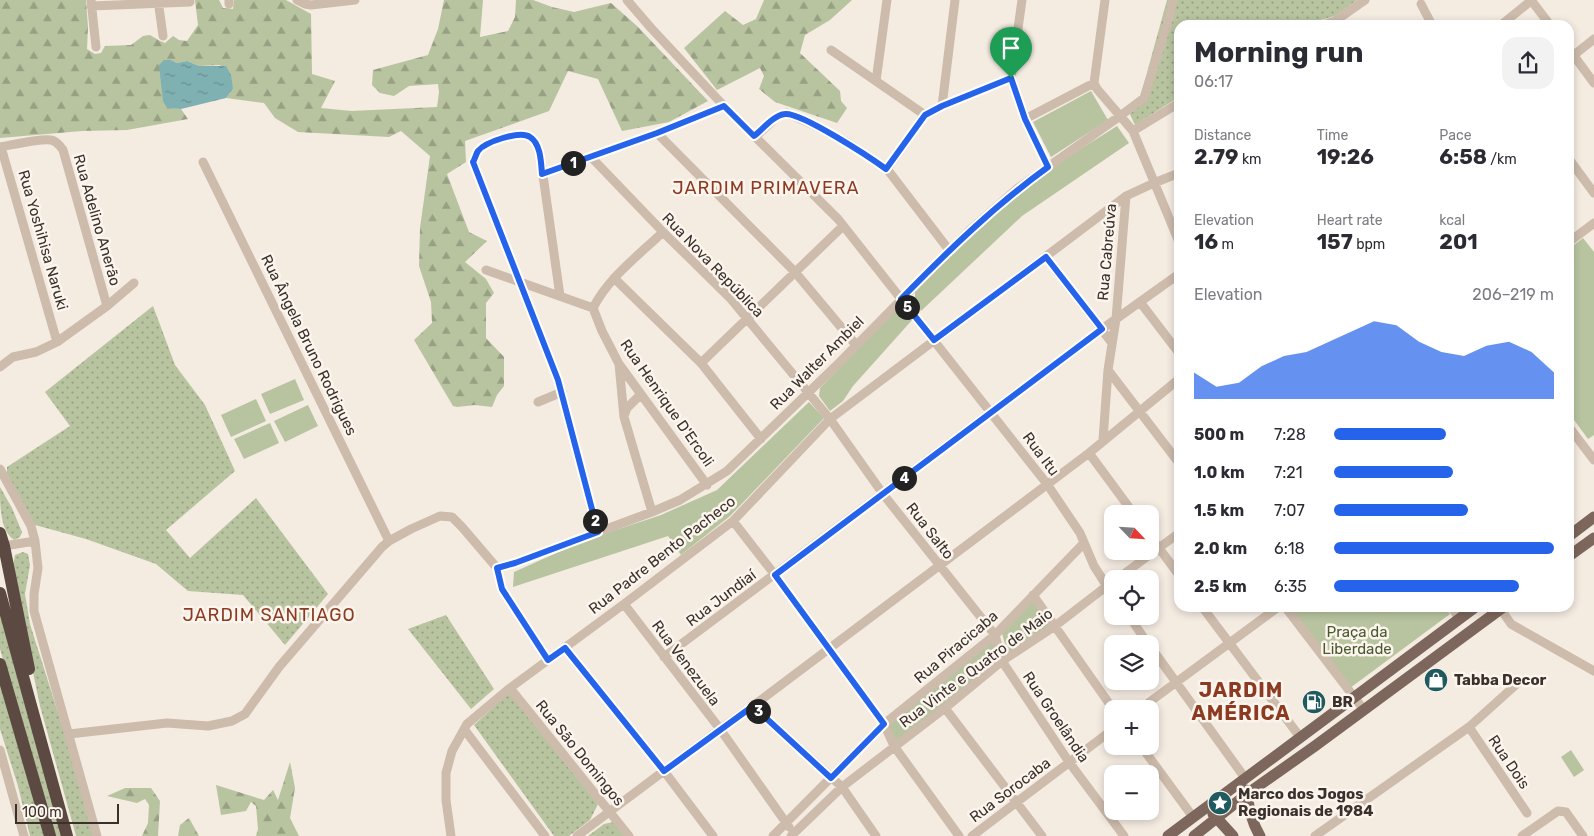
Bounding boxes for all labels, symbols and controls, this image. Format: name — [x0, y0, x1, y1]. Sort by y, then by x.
pin — [990, 27, 1032, 78]
icon: arrive — [997, 34, 1025, 62]
text: Morning run — [1194, 36, 1363, 69]
button: share — [1502, 37, 1554, 89]
text: 06:17 — [1194, 72, 1233, 91]
text: Distance — [1194, 127, 1251, 144]
text: Time — [1317, 127, 1348, 144]
text: Pace — [1439, 127, 1471, 144]
text: 2.79 — [1194, 144, 1238, 169]
text: 19:26 — [1317, 144, 1374, 169]
text: 6:58 — [1439, 144, 1487, 169]
pin: 1 — [560, 150, 586, 176]
text: km — [1238, 151, 1262, 168]
text: /km — [1487, 151, 1517, 168]
street label: Rua Adelino Anerão — [70, 152, 124, 288]
text: 1 — [570, 155, 577, 172]
street label: Rua Yoshihisa Naruki — [14, 168, 72, 312]
district label: JARDIM PRIMAVERA — [672, 177, 860, 199]
street label: Rua Cabreúva — [1094, 203, 1120, 301]
street label: Rua Nova República — [658, 209, 768, 321]
text: Elevation — [1194, 212, 1254, 229]
text: Heart rate — [1317, 212, 1383, 229]
text: kcal — [1439, 212, 1465, 229]
text: 16 — [1194, 229, 1218, 254]
text: 157 — [1317, 229, 1353, 254]
text: 201 — [1439, 229, 1478, 254]
text: m — [1218, 236, 1234, 253]
text: bpm — [1353, 236, 1385, 253]
street label: Rua Ângela Bruno Rodrigues — [257, 251, 361, 439]
text: Elevation — [1194, 285, 1263, 304]
text: 206–219 m — [1472, 285, 1554, 304]
pin: 5 — [894, 294, 920, 320]
text: 5 — [903, 299, 912, 316]
street label: Rua Walter Ambiel — [766, 312, 868, 414]
street label: Rua Henrique D'Ercoli — [616, 336, 718, 470]
text: 500 m — [1194, 425, 1244, 444]
text: 7:28 — [1274, 425, 1306, 444]
street label: Rua Itu — [1019, 429, 1063, 479]
text: 1.0 km — [1194, 463, 1245, 482]
text: 7:21 — [1274, 463, 1303, 482]
pin: 4 — [892, 466, 916, 490]
text: 4 — [900, 470, 909, 487]
street label: Rua Padre Bento Pacheco — [585, 492, 739, 618]
street label: Rua Salto — [902, 499, 958, 563]
text: 1.5 km — [1194, 501, 1244, 520]
text: 7:07 — [1274, 501, 1305, 520]
north arrow — [1104, 505, 1159, 560]
map controls — [1104, 505, 1159, 820]
pin: 2 — [582, 508, 608, 534]
text: 2 — [591, 513, 600, 530]
text: 2.0 km — [1194, 539, 1247, 558]
text: 6:18 — [1274, 539, 1305, 558]
street label: Rua Jundiaí — [682, 565, 761, 630]
button: locate — [1104, 570, 1159, 625]
text: 2.5 km — [1194, 577, 1247, 596]
text: 6:35 — [1274, 577, 1307, 596]
district label: JARDIM SANTIAGO — [182, 604, 356, 626]
street label: Rua Vinte e Quatro de Maio — [896, 604, 1056, 732]
street label: Rua Piracicaba — [911, 607, 1001, 687]
street label: Rua Venezuela — [648, 617, 724, 709]
park label: Praça da Liberdade — [1322, 623, 1392, 658]
button: layers — [1104, 635, 1159, 690]
shop icon: Tabba Decor — [1423, 667, 1449, 693]
street label: Rua Groelândia — [1019, 668, 1093, 766]
place label: Tabba Decor — [1454, 671, 1547, 689]
district label: JARDIM AMÉRICA — [1191, 678, 1291, 725]
fuel station icon: BR — [1301, 689, 1327, 715]
place label: BR — [1332, 693, 1353, 711]
street label: Rua São Domingos — [532, 696, 628, 810]
pin: 3 — [746, 698, 770, 724]
button: + — [1104, 700, 1159, 755]
text: 3 — [754, 703, 763, 720]
street label: Rua Dois — [1484, 732, 1534, 793]
street label: Rua Sorocaba — [966, 754, 1054, 826]
button: − — [1104, 765, 1159, 820]
place label: Marco dos Jogos Regionais de 1984 — [1238, 785, 1373, 820]
place icon: Marco dos Jogos Regionais de 1984 — [1207, 790, 1233, 816]
scale bar — [15, 801, 119, 824]
text: 100 m — [22, 804, 62, 821]

